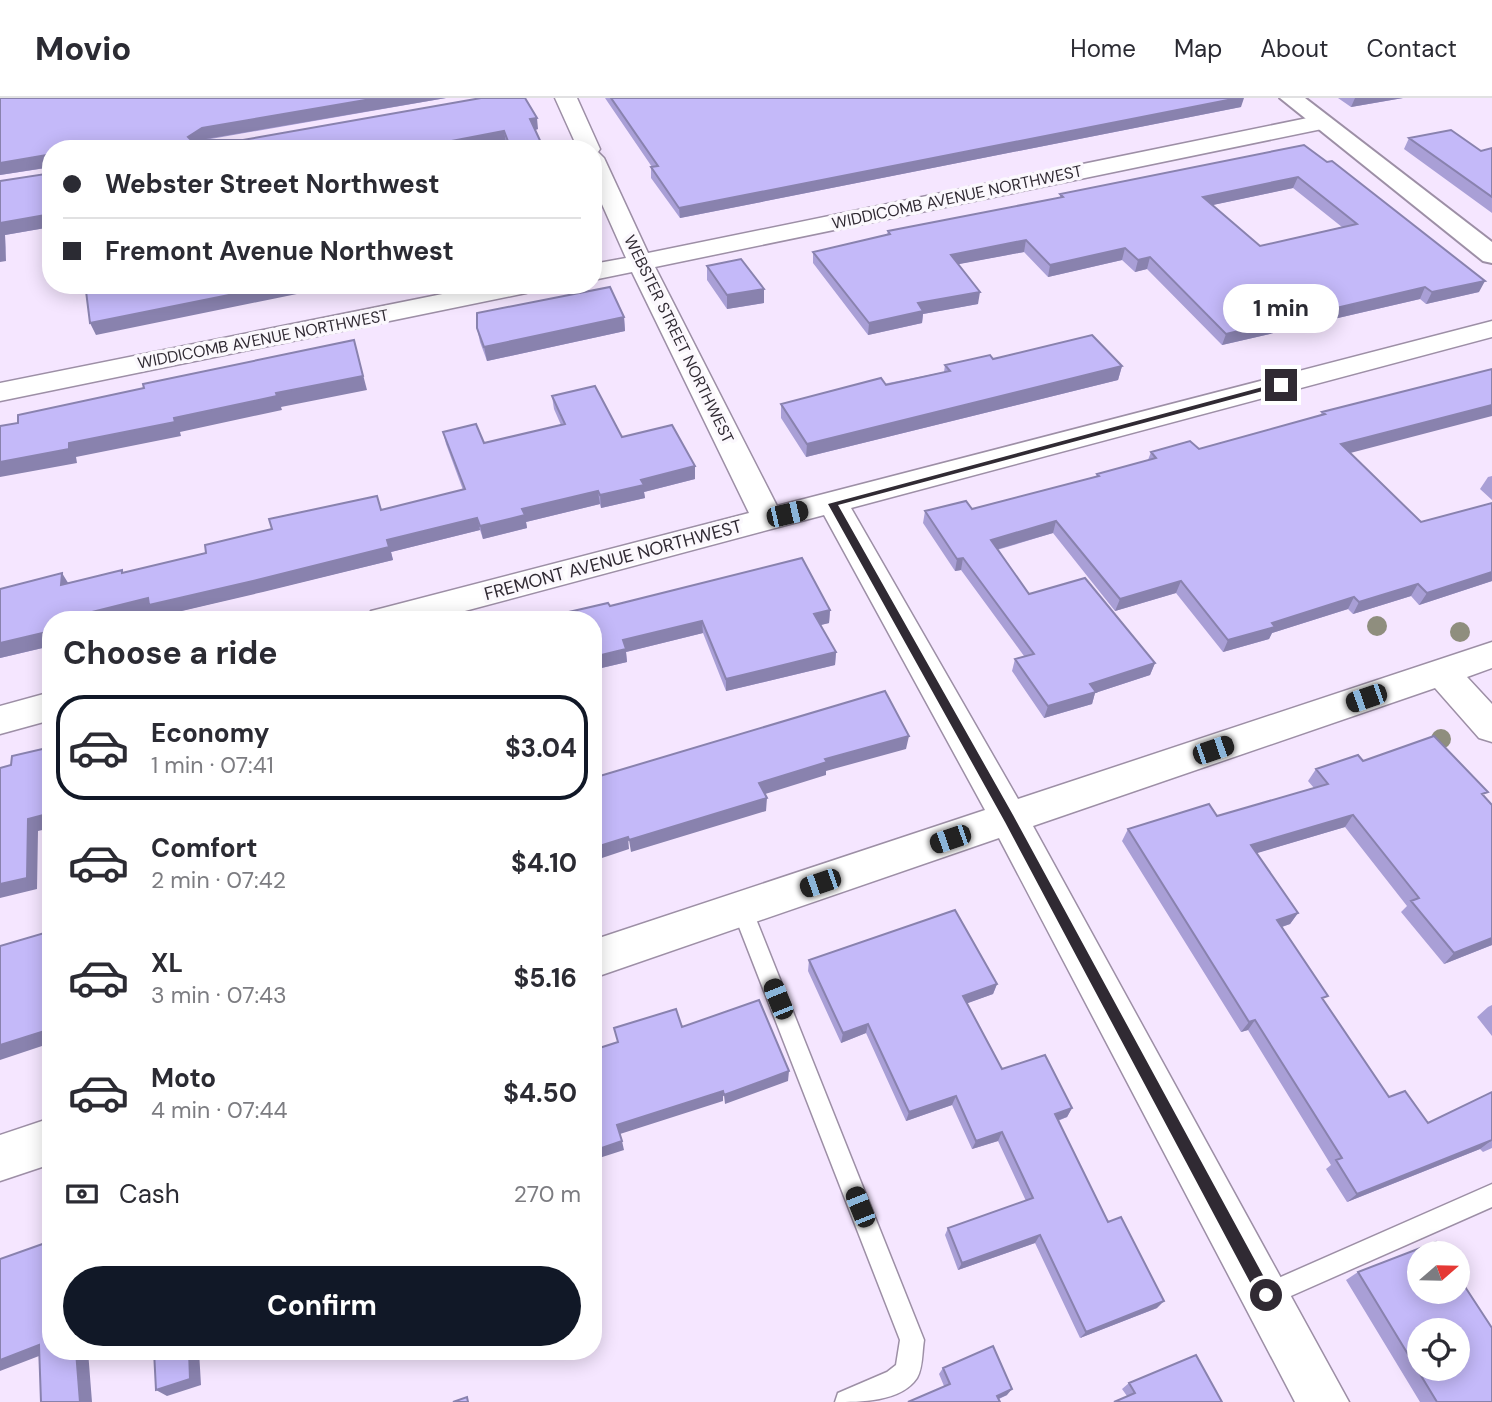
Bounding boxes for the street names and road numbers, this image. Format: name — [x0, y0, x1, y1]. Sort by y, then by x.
street label: WIDDICOMB AVENUE NORTHWEST — [830, 160, 1084, 234]
street label: WEBSTER STREET NORTHWEST — [619, 231, 739, 447]
street label: WIDDICOMB AVENUE NORTHWEST — [136, 304, 390, 374]
street label: FREMONT AVENUE NORTHWEST — [482, 514, 744, 606]

